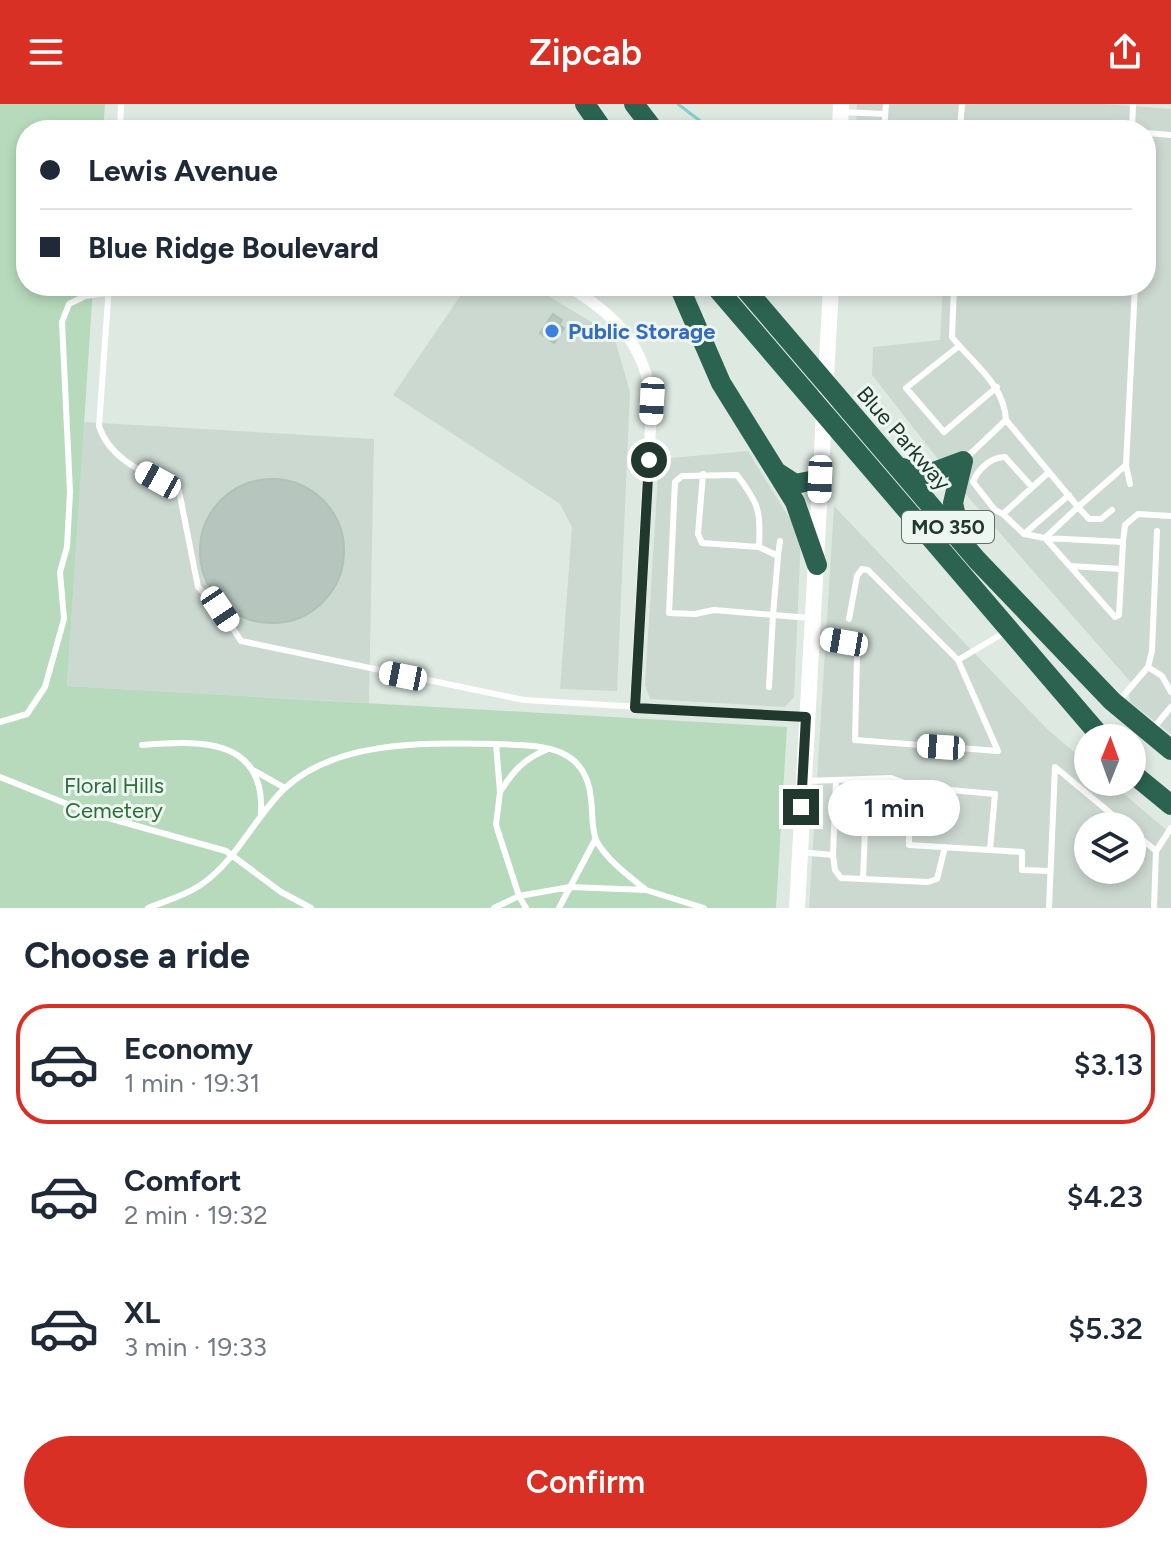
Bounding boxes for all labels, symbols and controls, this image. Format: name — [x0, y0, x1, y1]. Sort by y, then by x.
icon: menu — [24, 30, 68, 74]
icon: share — [1103, 30, 1147, 74]
text: Zipcab — [529, 31, 642, 74]
text: Lewis Avenue — [88, 152, 278, 189]
text: Blue Ridge Boulevard — [88, 229, 379, 266]
place label: Public Storage — [568, 318, 716, 345]
marker: Public Storage — [543, 322, 561, 340]
car — [639, 376, 665, 426]
street label: Blue Parkway — [851, 381, 957, 496]
route start — [631, 442, 667, 478]
car — [807, 455, 833, 503]
car — [131, 458, 185, 502]
road number: MO 350 — [902, 511, 994, 543]
car — [197, 582, 243, 636]
car — [818, 626, 870, 658]
car — [377, 660, 429, 692]
north arrow — [1074, 724, 1146, 796]
map controls — [1074, 724, 1146, 884]
car — [916, 733, 966, 761]
park label: Floral Hills Cemetery — [64, 772, 164, 824]
callout: 1 min — [829, 779, 961, 835]
route end — [783, 789, 819, 825]
text: 1 min — [864, 792, 924, 824]
button: layers — [1074, 812, 1146, 884]
text: Choose a ride — [24, 934, 250, 977]
icon: car — [28, 1028, 100, 1100]
text: Economy — [124, 1030, 253, 1067]
text: $3.13 — [1074, 1046, 1143, 1083]
text: 1 min · 19:31 — [124, 1067, 260, 1099]
icon: car — [28, 1160, 100, 1232]
text: Comfort — [124, 1162, 242, 1199]
text: $4.23 — [1067, 1178, 1143, 1215]
text: 2 min · 19:32 — [124, 1199, 268, 1231]
icon: car — [28, 1292, 100, 1364]
text: XL — [124, 1294, 160, 1331]
text: $5.32 — [1068, 1310, 1143, 1347]
text: 3 min · 19:33 — [124, 1331, 267, 1363]
button: Confirm — [24, 1436, 1147, 1528]

